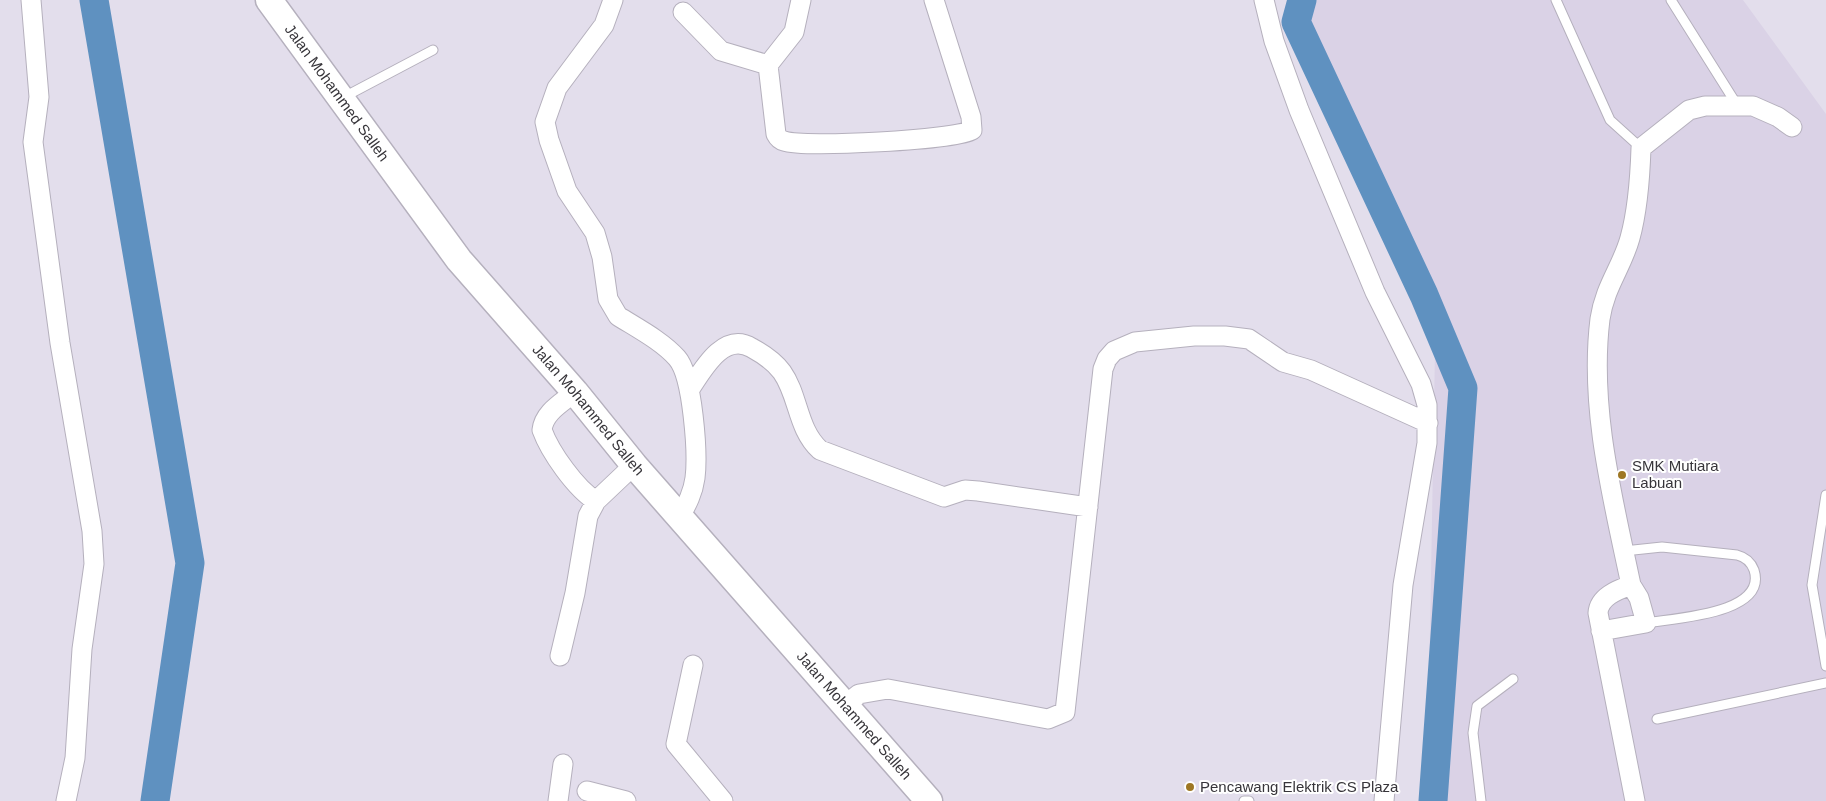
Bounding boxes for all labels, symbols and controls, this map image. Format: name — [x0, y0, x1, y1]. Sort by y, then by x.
street label: Jalan Mohammed Salleh — [282, 21, 393, 164]
street label: Jalan Mohammed Salleh — [529, 341, 648, 479]
place label: SMK Mutiara Labuan — [1632, 457, 1719, 491]
marker: SMK Mutiara Labuan — [1616, 469, 1628, 481]
street label: Jalan Mohammed Salleh — [793, 648, 915, 783]
place label: Pencawang Elektrik CS Plaza — [1200, 778, 1399, 795]
marker: Pencawang Elektrik CS Plaza — [1184, 781, 1196, 793]

